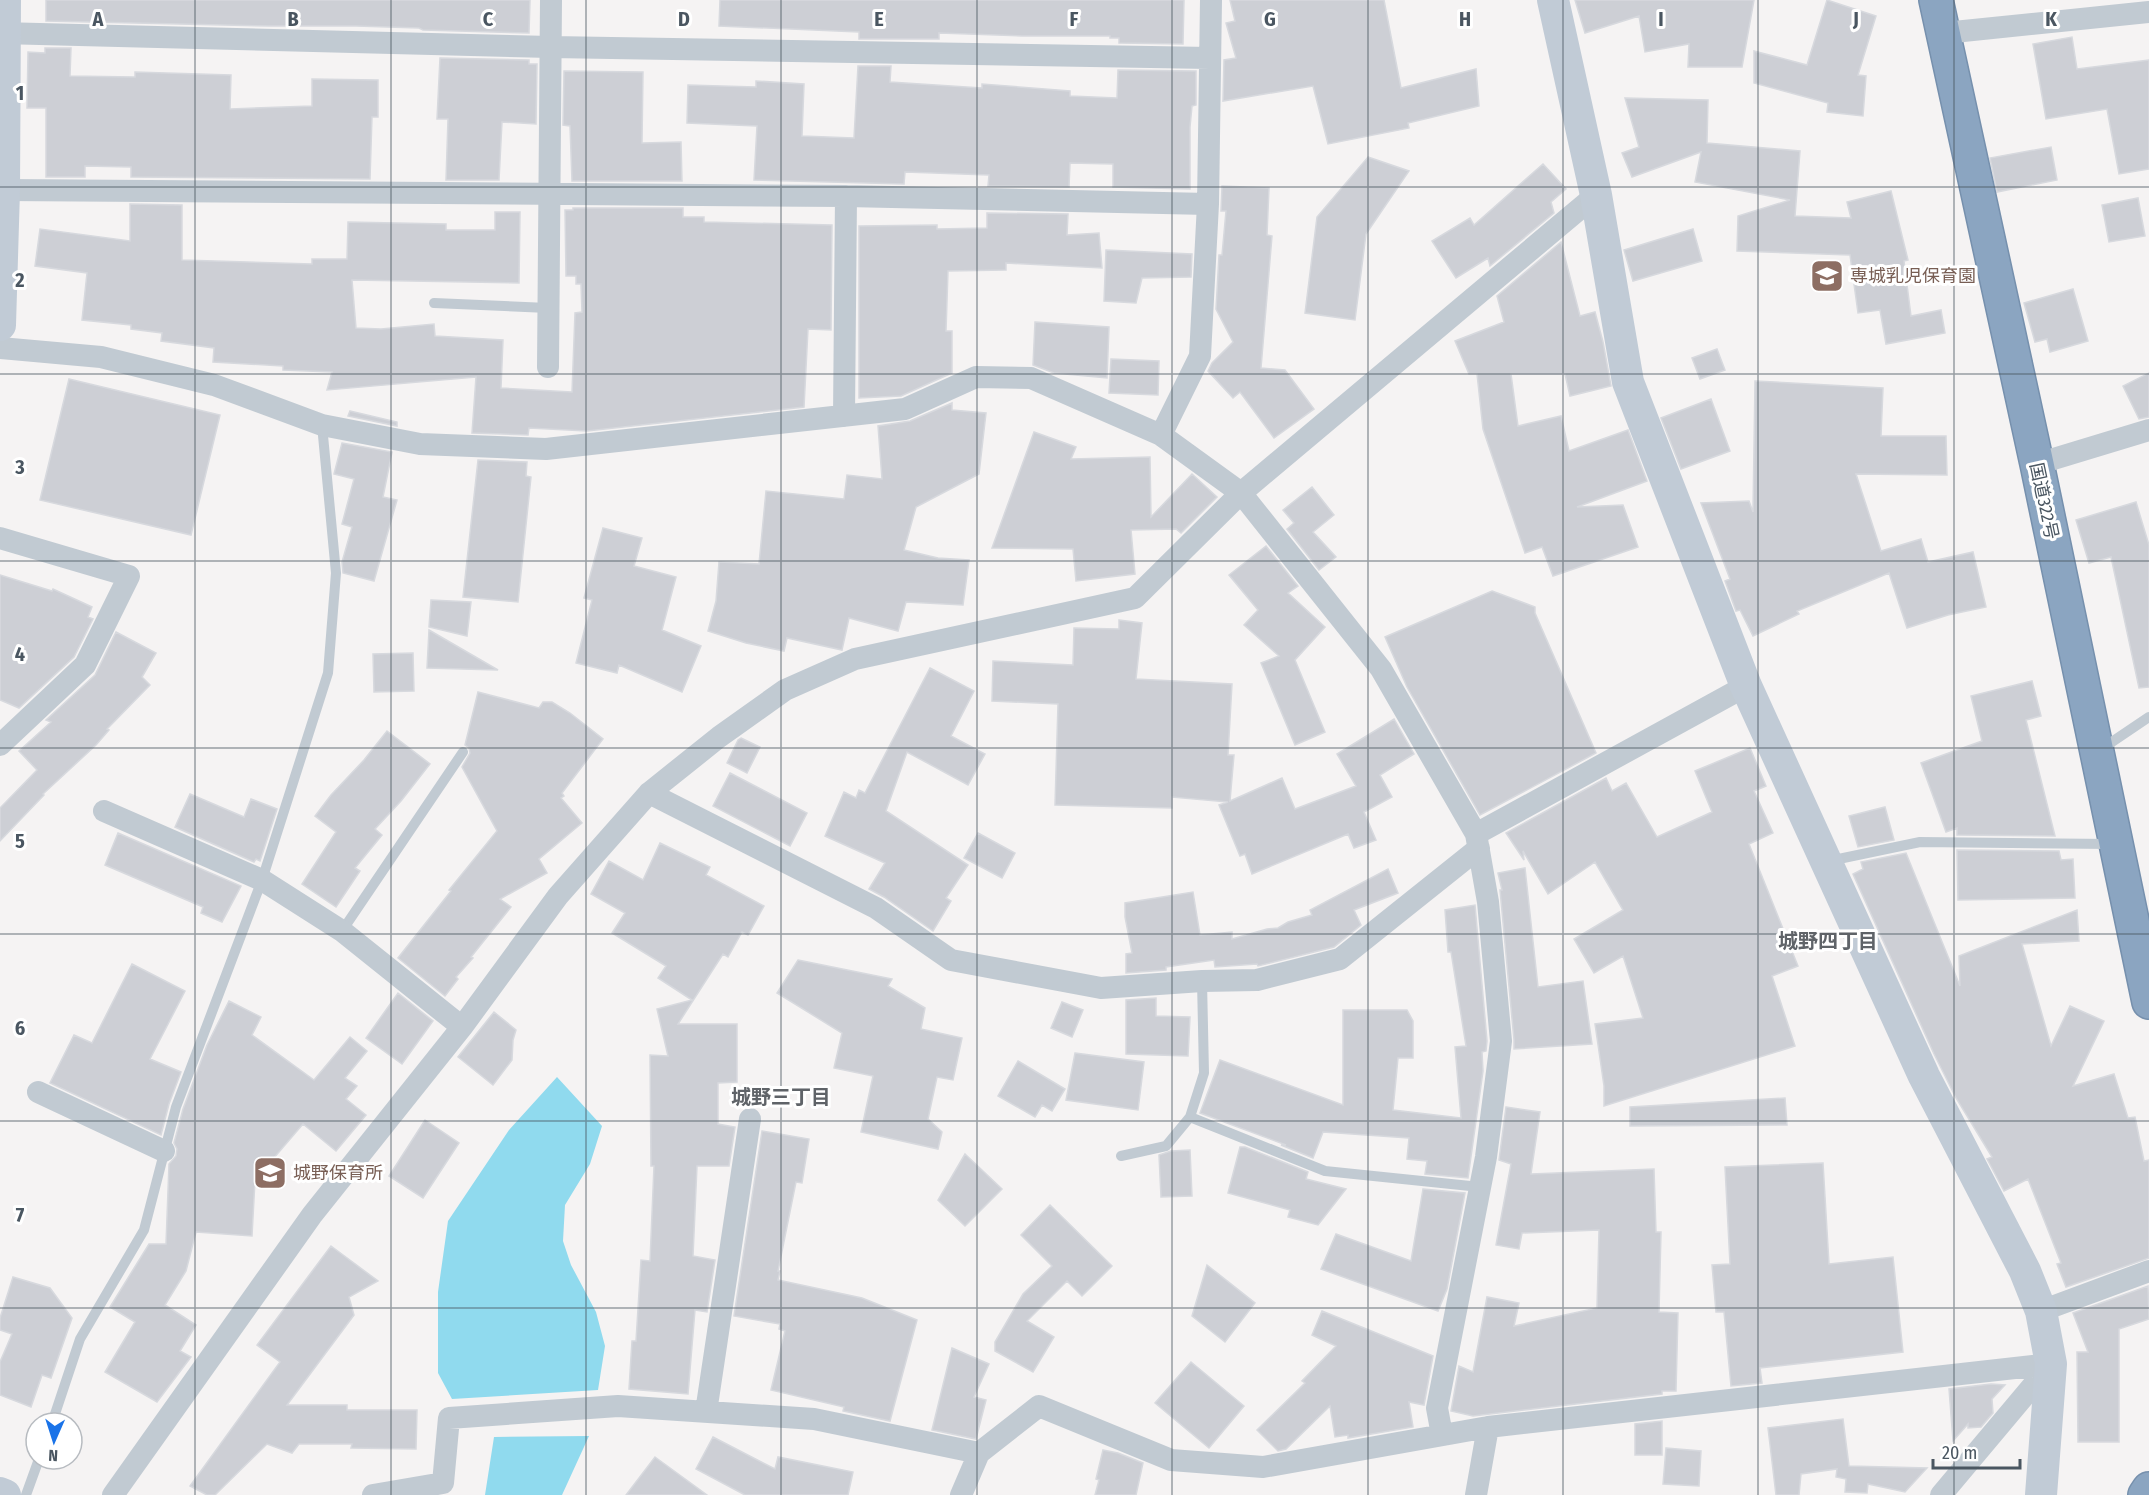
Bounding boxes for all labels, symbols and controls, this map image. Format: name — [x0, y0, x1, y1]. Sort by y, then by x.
text: A — [92, 7, 105, 31]
text: B — [287, 7, 299, 31]
text: C — [483, 7, 494, 31]
text: D — [678, 7, 690, 31]
text: E — [874, 7, 884, 31]
text: F — [1070, 7, 1079, 31]
text: G — [1264, 7, 1276, 31]
text: H — [1459, 7, 1471, 31]
text: I — [1658, 7, 1664, 31]
text: J — [1852, 7, 1859, 31]
text: K — [2045, 7, 2057, 31]
text: 1 — [16, 81, 24, 105]
school or university icon: 専城乳児保育園 — [1809, 258, 1845, 294]
place label: 専城乳児保育園 — [1850, 265, 1976, 287]
text: 2 — [14, 268, 25, 292]
text: 3 — [14, 455, 25, 479]
street label: 国道322号 — [2025, 461, 2063, 541]
text: 4 — [15, 642, 25, 666]
text: 5 — [15, 829, 25, 853]
district label: 城野四丁目 — [1778, 929, 1878, 953]
text: 6 — [15, 1016, 25, 1040]
district label: 城野三丁目 — [731, 1085, 831, 1109]
school or university icon: 城野保育所 — [252, 1155, 288, 1191]
place label: 城野保育所 — [293, 1162, 383, 1184]
text: 7 — [16, 1203, 25, 1227]
north arrow — [24, 1411, 84, 1471]
scale bar — [1933, 1432, 2020, 1470]
text: 20 m — [1942, 1442, 1977, 1464]
text: N — [48, 1446, 59, 1465]

